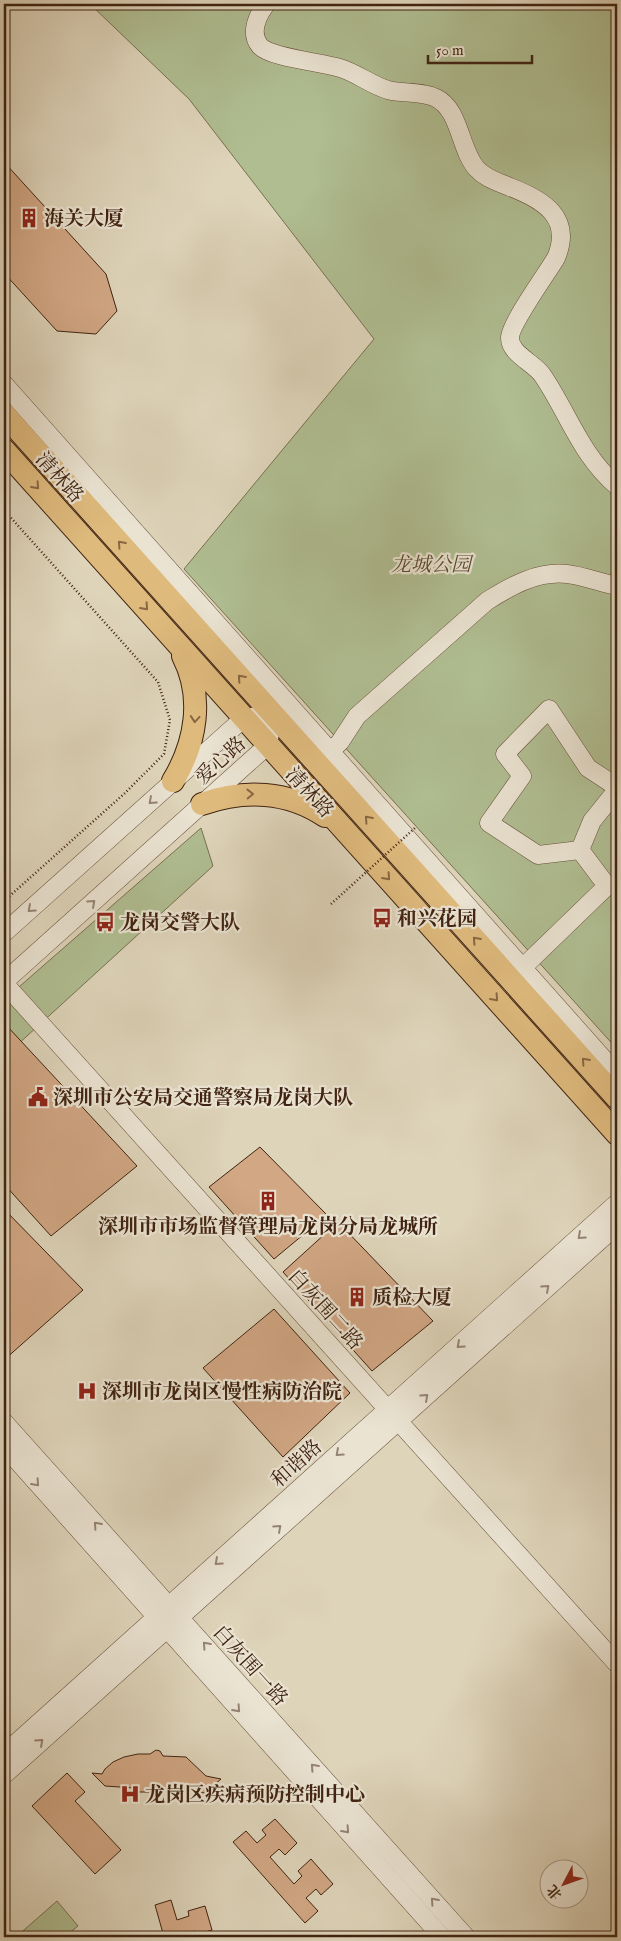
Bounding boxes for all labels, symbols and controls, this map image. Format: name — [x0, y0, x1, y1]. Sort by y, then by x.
scale bar — [428, 32, 532, 64]
text: 50 m — [436, 41, 464, 60]
building icon: 海关大厦 — [18, 207, 40, 229]
place label: 海关大厦 — [44, 207, 124, 232]
street label: 清林路 — [30, 447, 88, 509]
one-way arrow — [30, 481, 39, 490]
one-way arrow — [118, 541, 126, 550]
park label: 龙城公园 — [391, 553, 474, 578]
one-way arrow — [139, 602, 148, 611]
one-way arrow — [238, 674, 247, 683]
one-way arrow — [189, 716, 200, 724]
street label: 爱心路 — [190, 732, 252, 790]
street label: 清林路 — [280, 762, 338, 824]
one-way arrow — [246, 789, 254, 799]
one-way arrow — [148, 795, 157, 804]
one-way arrow — [365, 816, 374, 825]
one-way arrow — [381, 872, 390, 881]
one-way arrow — [87, 900, 96, 909]
one-way arrow — [27, 903, 36, 912]
bus stop icon: 和兴花园 — [371, 907, 393, 929]
place label: 和兴花园 — [397, 907, 477, 932]
bus stop icon: 龙岗交警大队 — [94, 911, 116, 933]
place label: 龙岗交警大队 — [120, 911, 240, 936]
one-way arrow — [473, 937, 482, 946]
one-way arrow — [490, 993, 499, 1002]
one-way arrow — [582, 1058, 591, 1067]
public building icon: 深圳市公安局交通警察局龙岗大队 — [27, 1086, 49, 1108]
place label: 深圳市公安局交通警察局龙岗大队 — [53, 1086, 353, 1111]
building icon: 深圳市市场监督管理局龙岗分局龙城所 — [257, 1190, 279, 1212]
place label: 深圳市市场监督管理局龙岗分局龙城所 — [98, 1215, 438, 1240]
one-way arrow — [578, 1230, 587, 1239]
street label: 白灰围二路 — [282, 1264, 368, 1356]
one-way arrow — [541, 1285, 550, 1294]
building icon: 质检大厦 — [346, 1286, 368, 1308]
place label: 质检大厦 — [372, 1286, 452, 1311]
one-way arrow — [457, 1339, 466, 1348]
hospital icon: 深圳市龙岗区慢性病防治院 — [76, 1380, 98, 1402]
place label: 深圳市龙岗区慢性病防治院 — [102, 1380, 342, 1405]
one-way arrow — [420, 1394, 429, 1403]
street label: 和谐路 — [266, 1435, 328, 1493]
one-way arrow — [336, 1447, 345, 1456]
one-way arrow — [30, 1477, 39, 1486]
one-way arrow — [93, 1521, 102, 1530]
one-way arrow — [273, 1525, 282, 1534]
one-way arrow — [215, 1556, 224, 1565]
street label: 白灰围一路 — [207, 1620, 293, 1712]
one-way arrow — [202, 1642, 211, 1651]
one-way arrow — [231, 1703, 240, 1712]
one-way arrow — [35, 1739, 44, 1748]
one-way arrow — [311, 1763, 320, 1772]
hospital icon: 龙岗区疾病预防控制中心 — [119, 1783, 141, 1805]
place label: 龙岗区疾病预防控制中心 — [145, 1783, 365, 1808]
one-way arrow — [340, 1824, 349, 1833]
north arrow — [538, 1858, 588, 1908]
text: 北 — [544, 1881, 566, 1903]
one-way arrow — [431, 1897, 440, 1906]

